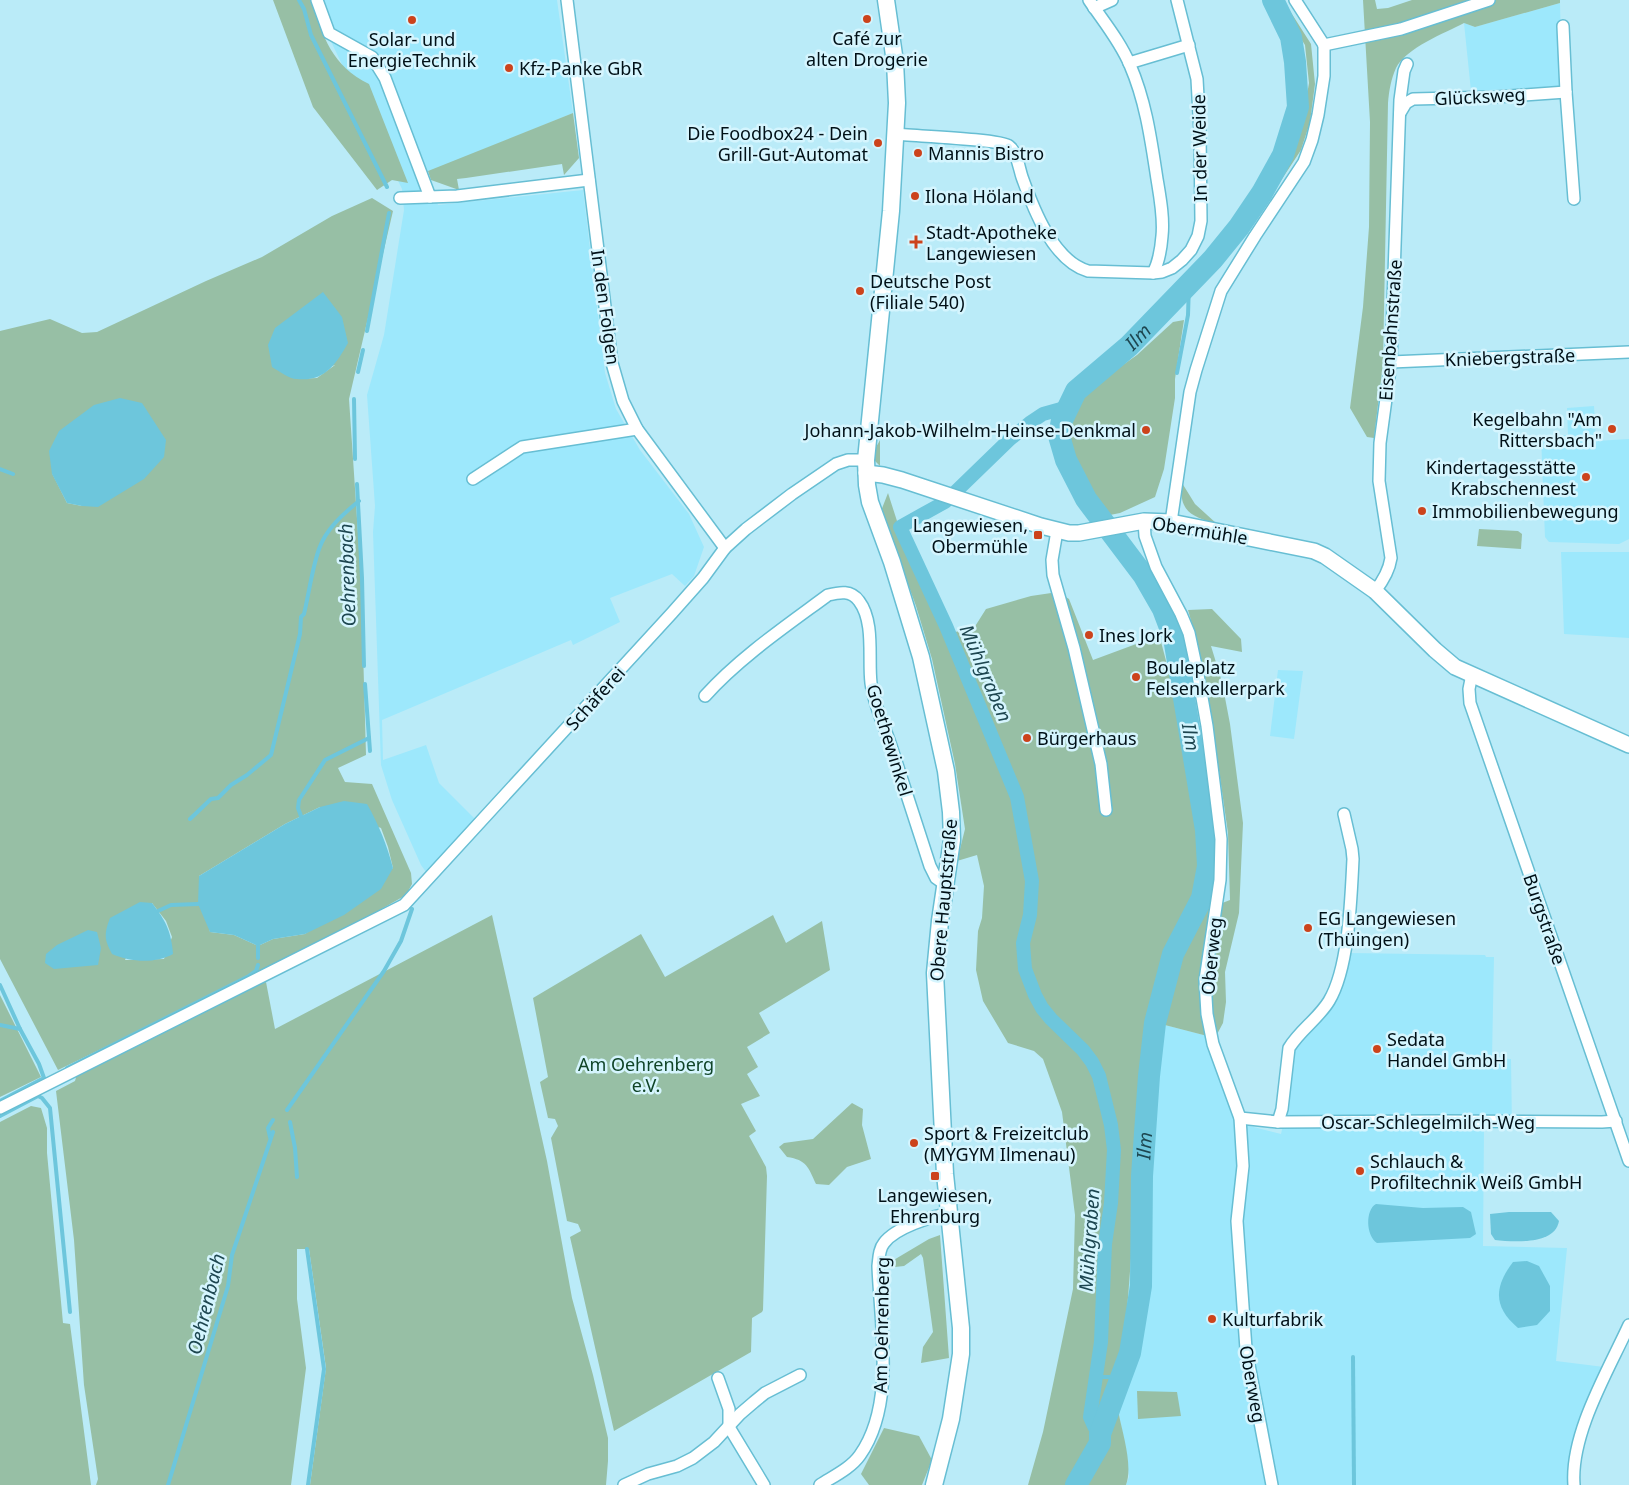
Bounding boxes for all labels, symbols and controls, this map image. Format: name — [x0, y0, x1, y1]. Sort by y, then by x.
marker: Café zur alten Drogerie — [861, 13, 873, 25]
marker: Solar- und EnergieTechnik — [406, 14, 418, 26]
place label: Café zur alten Drogerie — [806, 26, 928, 71]
place label: Solar- und EnergieTechnik — [348, 27, 477, 72]
place label: Kfz-Panke GbR — [519, 56, 643, 80]
marker: Kfz-Panke GbR — [503, 62, 515, 74]
street label: Glücksweg — [1434, 82, 1526, 110]
street label: In der Weide — [1186, 94, 1212, 202]
place label: Die Foodbox24 - Dein Grill-Gut-Automat — [687, 121, 868, 166]
marker: Die Foodbox24 - Dein Grill-Gut-Automat — [872, 137, 884, 149]
place label: Mannis Bistro — [928, 141, 1044, 165]
marker: Mannis Bistro — [912, 147, 924, 159]
place label: Ilona Höland — [925, 184, 1034, 208]
marker: Ilona Höland — [909, 190, 921, 202]
place label: Stadt-Apotheke Langewiesen — [926, 220, 1057, 265]
marker: Stadt-Apotheke Langewiesen — [910, 236, 922, 248]
street label: In den Folgen — [586, 248, 626, 366]
street label: Eisenbahnstraße — [1373, 258, 1407, 402]
place label: Deutsche Post (Filiale 540) — [870, 269, 992, 314]
marker: Deutsche Post (Filiale 540) — [854, 285, 866, 297]
water label: Ilm — [1118, 318, 1157, 357]
street label: Kniebergstraße — [1444, 343, 1576, 371]
place label: Kegelbahn "Am Rittersbach" — [1472, 407, 1602, 452]
place label: Johann-Jakob-Wilhelm-Heinse-Denkmal — [803, 418, 1136, 442]
marker: Kegelbahn "Am Rittersbach" — [1606, 423, 1618, 435]
marker: Johann-Jakob-Wilhelm-Heinse-Denkmal — [1140, 424, 1152, 436]
place label: Kindertagesstätte Krabschennest — [1426, 455, 1576, 500]
marker: Kindertagesstätte Krabschennest — [1580, 471, 1592, 483]
place label: Immobilienbewegung — [1432, 499, 1618, 523]
marker: Immobilienbewegung — [1416, 505, 1428, 517]
street label: Obermühle — [1150, 511, 1250, 549]
place label: Langewiesen, Obermühle — [913, 513, 1028, 558]
water label: Oehrenbach — [332, 523, 362, 627]
marker: Langewiesen, Obermühle — [1032, 529, 1044, 541]
water label: Mühlgraben — [954, 620, 1018, 726]
place label: Ines Jork — [1099, 623, 1173, 647]
marker: Ines Jork — [1083, 629, 1095, 641]
place label: Bouleplatz Felsenkellerpark — [1146, 655, 1285, 700]
street label: Schäferei — [560, 661, 630, 735]
marker: Bouleplatz Felsenkellerpark — [1130, 671, 1142, 683]
street label: Goethewinkel — [862, 681, 918, 799]
water label: Ilm — [1176, 720, 1206, 753]
place label: Bürgerhaus — [1037, 726, 1137, 750]
marker: Bürgerhaus — [1021, 732, 1033, 744]
street label: Obere Hauptstraße — [924, 818, 962, 982]
street label: Burgstraße — [1518, 870, 1572, 968]
place label: EG Langewiesen (Thüingen) — [1318, 906, 1456, 951]
street label: Oberweg — [1195, 916, 1227, 996]
marker: EG Langewiesen (Thüingen) — [1302, 922, 1314, 934]
place label: Sedata Handel GmbH — [1387, 1027, 1506, 1072]
marker: Sedata Handel GmbH — [1371, 1043, 1383, 1055]
park label: Am Oehrenberg e.V. — [578, 1052, 714, 1097]
street label: Oscar-Schlegelmilch-Weg — [1321, 1110, 1535, 1134]
place label: Sport & Freizeitclub (MYGYM Ilmenau) — [924, 1121, 1089, 1166]
water label: Ilm — [1130, 1131, 1158, 1161]
marker: Sport & Freizeitclub (MYGYM Ilmenau) — [908, 1137, 920, 1149]
place label: Schlauch & Profiltechnik Weiß GmbH — [1370, 1149, 1582, 1194]
marker: Schlauch & Profiltechnik Weiß GmbH — [1354, 1165, 1366, 1177]
marker: Langewiesen, Ehrenburg — [929, 1170, 941, 1182]
place label: Langewiesen, Ehrenburg — [877, 1183, 993, 1228]
water label: Mühlgraben — [1072, 1188, 1106, 1292]
water label: Oehrenbach — [181, 1251, 231, 1357]
street label: Am Oehrenberg — [868, 1257, 894, 1393]
place label: Kulturfabrik — [1222, 1307, 1323, 1331]
marker: Kulturfabrik — [1206, 1313, 1218, 1325]
street label: Oberweg — [1234, 1343, 1272, 1425]

